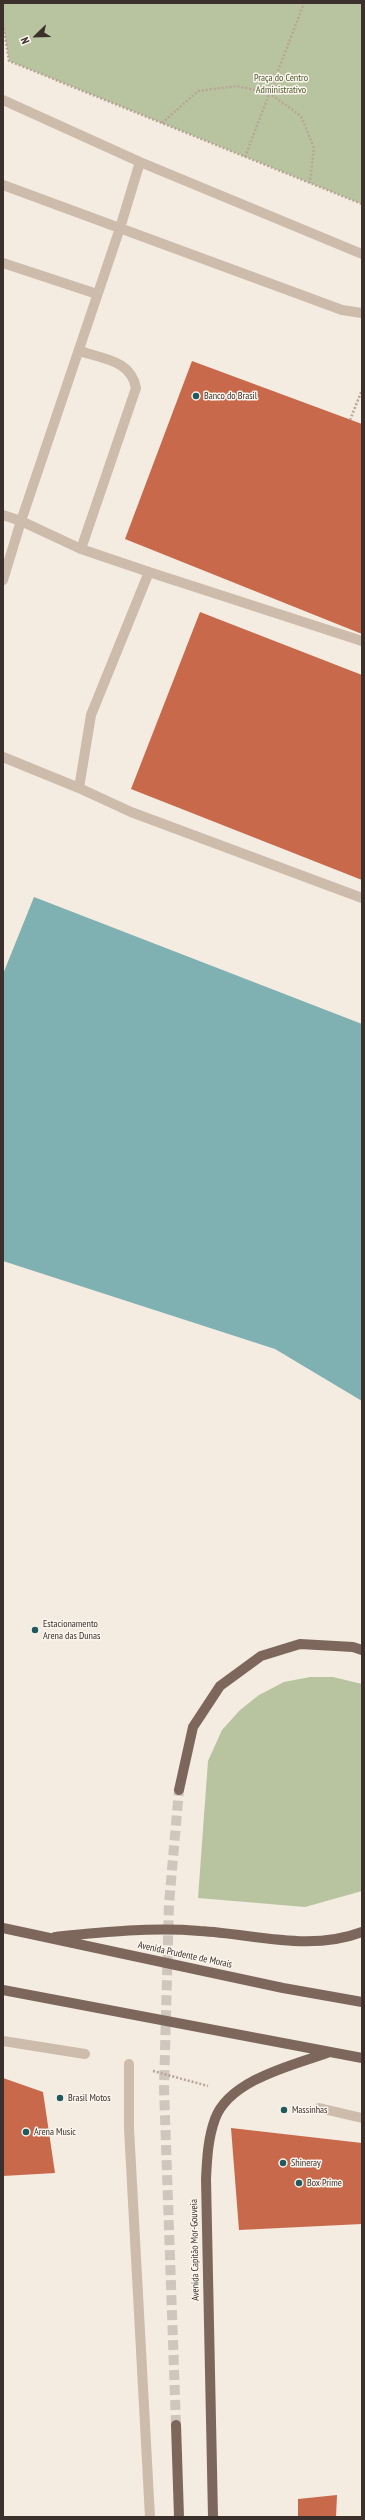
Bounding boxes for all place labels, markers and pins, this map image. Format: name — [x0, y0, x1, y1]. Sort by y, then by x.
place label: Banco do Brasil — [204, 390, 257, 402]
marker: Banco do Brasil — [191, 391, 201, 401]
place label: Estacionamento Arena das Dunas — [43, 1618, 100, 1642]
marker: Estacionamento Arena das Dunas — [30, 1625, 40, 1635]
place label: Brasil Motos — [68, 2092, 111, 2104]
marker: Brasil Motos — [55, 2093, 65, 2103]
place label: Massinhas — [292, 2104, 327, 2116]
marker: Massinhas — [279, 2105, 289, 2115]
place label: Arena Music — [34, 2126, 76, 2138]
marker: Arena Music — [21, 2127, 31, 2137]
place label: Shineray — [291, 2157, 321, 2169]
marker: Shineray — [278, 2158, 288, 2168]
place label: Box Prime — [307, 2177, 342, 2189]
marker: Box Prime — [294, 2178, 304, 2188]

